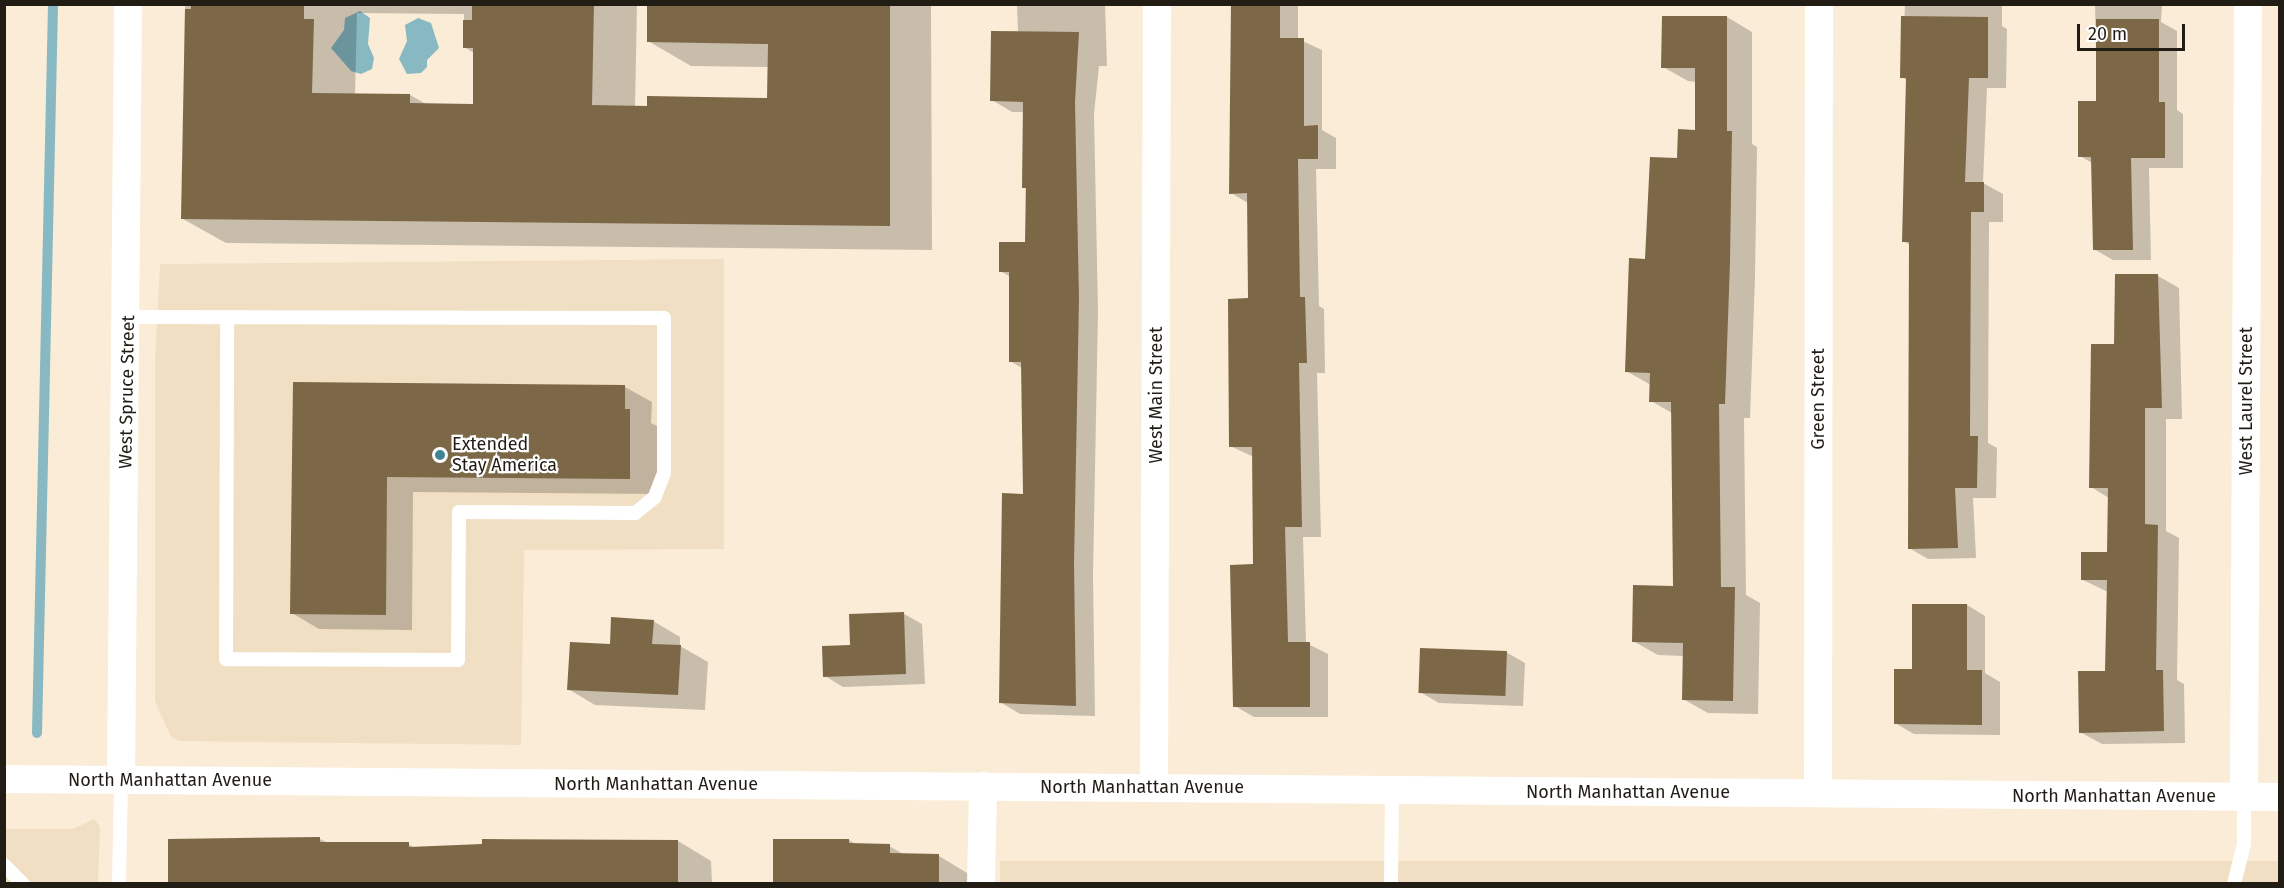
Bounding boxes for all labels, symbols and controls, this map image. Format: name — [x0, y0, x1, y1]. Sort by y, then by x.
scale bar — [2080, 12, 2188, 50]
text: 20 m — [2088, 23, 2127, 45]
street label: West Spruce Street — [115, 315, 139, 469]
street label: West Main Street — [1145, 326, 1167, 464]
street label: West Laurel Street — [2235, 327, 2257, 475]
street label: Green Street — [1807, 348, 1829, 450]
place label: Extended Stay America — [452, 434, 557, 476]
marker: Extended Stay America — [433, 448, 447, 462]
street label: North Manhattan Avenue — [68, 769, 272, 791]
street label: North Manhattan Avenue — [554, 773, 758, 795]
street label: North Manhattan Avenue — [1040, 776, 1244, 798]
street label: North Manhattan Avenue — [1526, 781, 1730, 803]
street label: North Manhattan Avenue — [2012, 785, 2216, 807]

